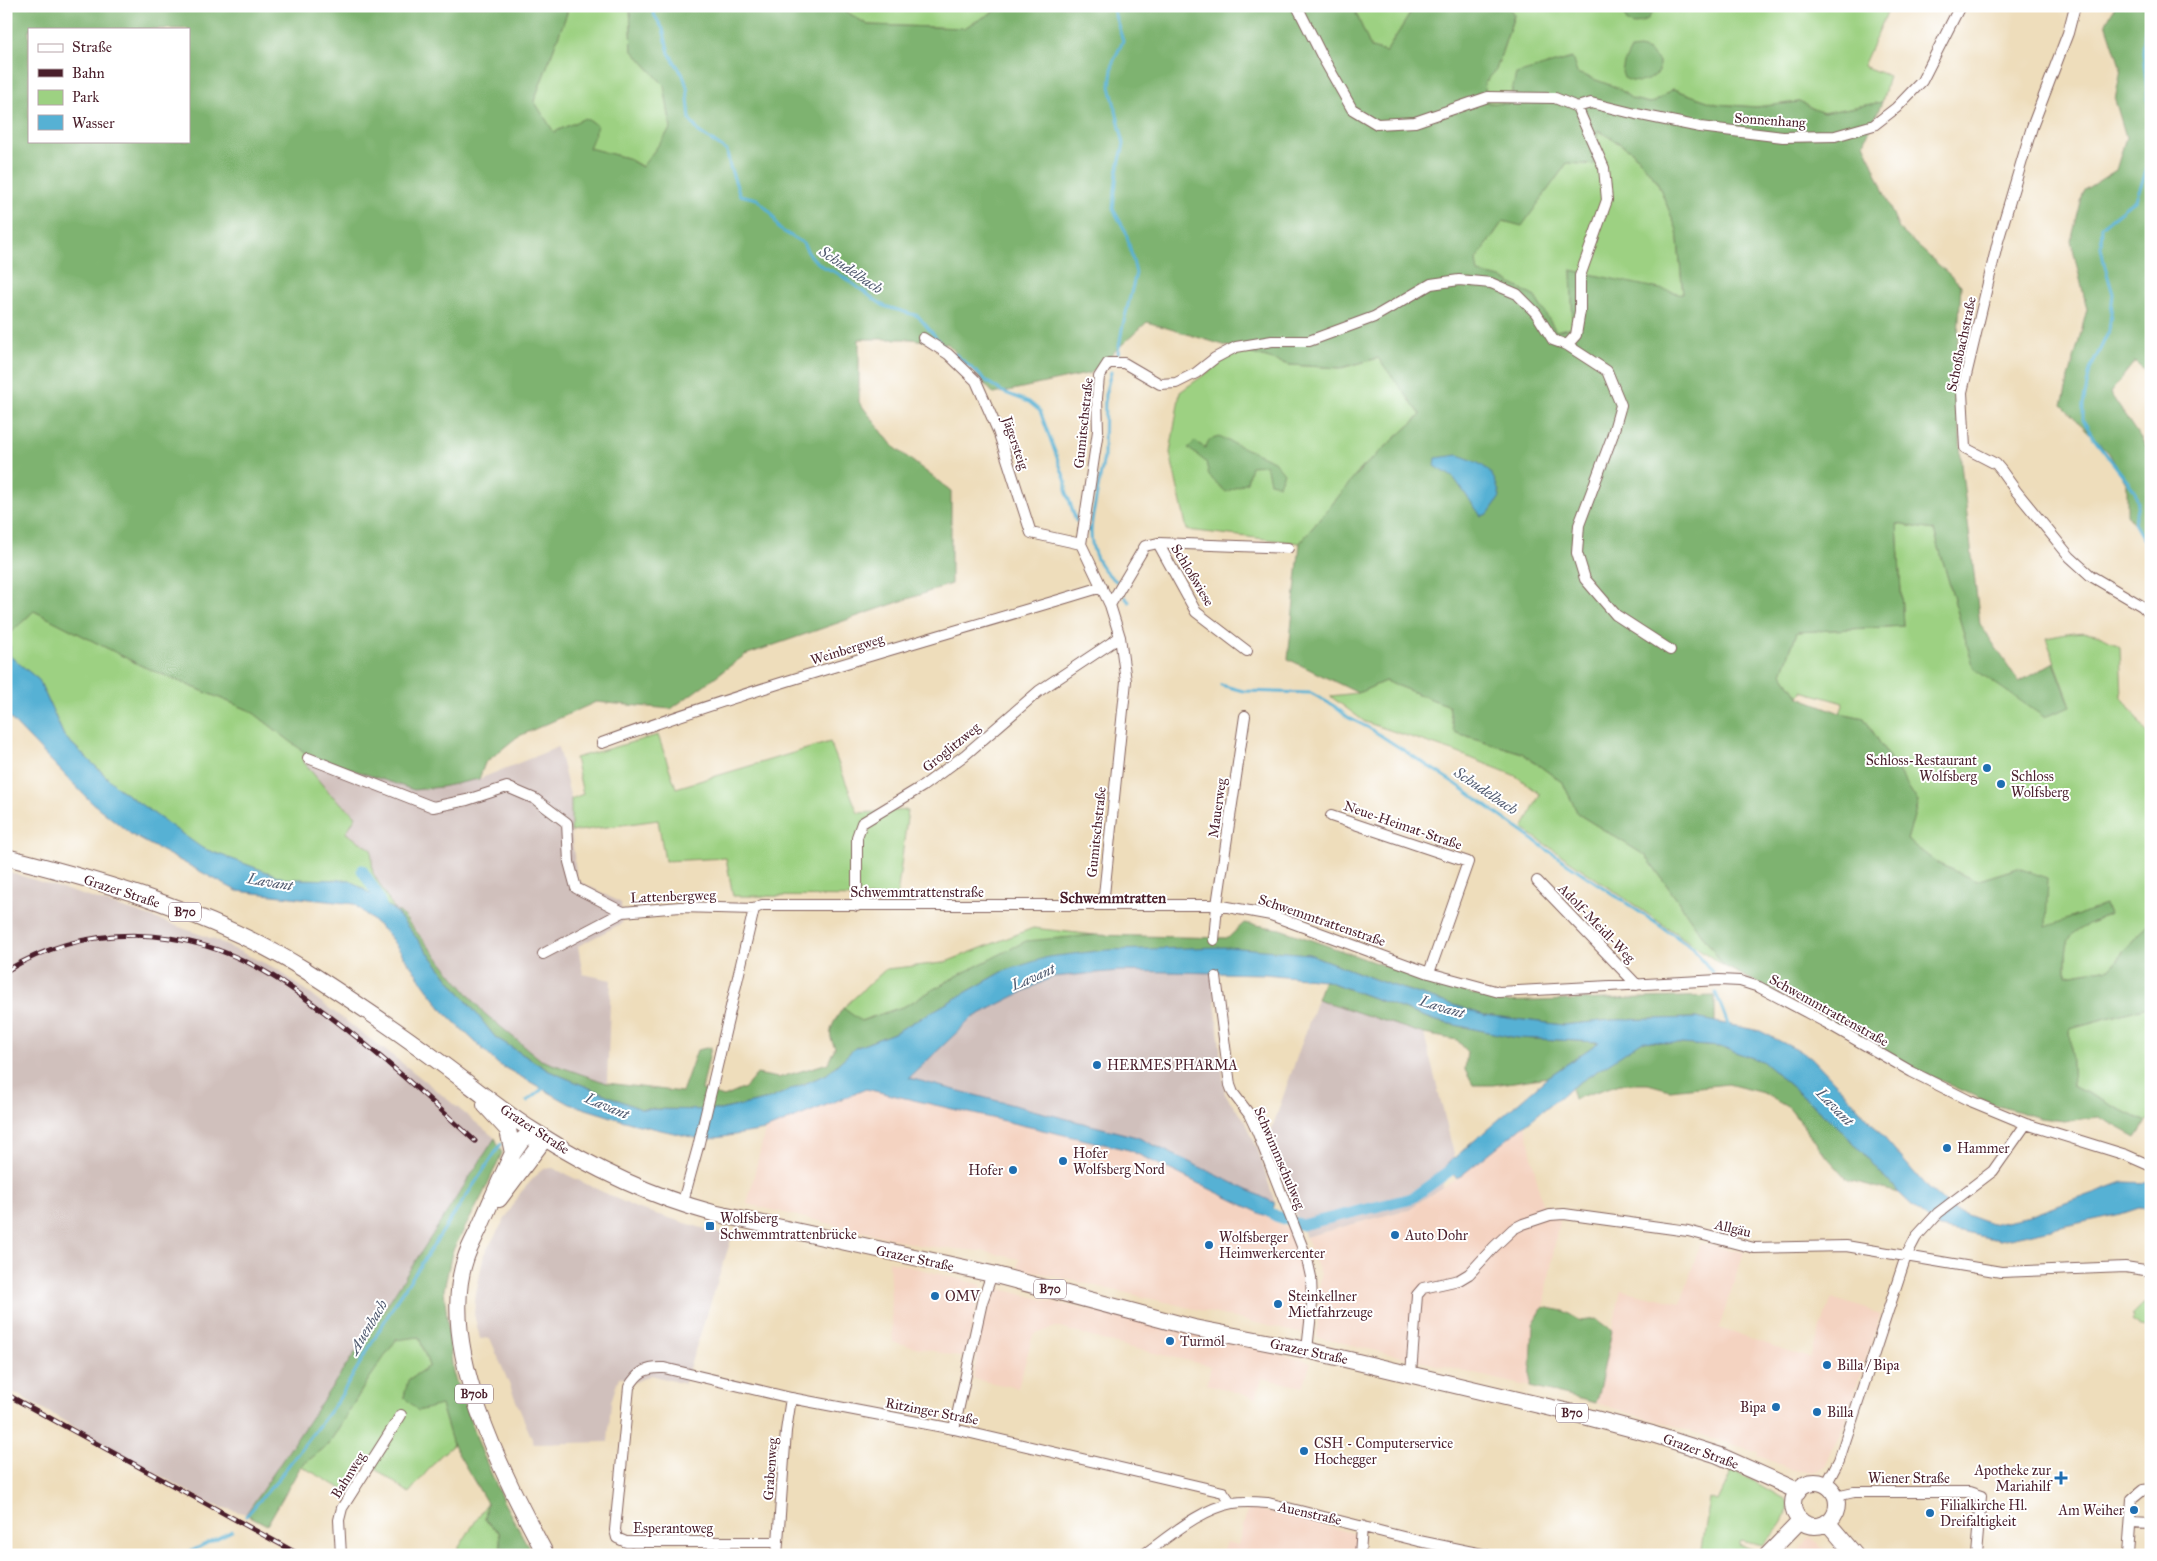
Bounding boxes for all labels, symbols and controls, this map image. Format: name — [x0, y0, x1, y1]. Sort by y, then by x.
legend — [28, 28, 190, 142]
text: Straße — [72, 38, 112, 56]
text: Bahn — [72, 64, 105, 82]
text: Park — [72, 88, 99, 106]
street label: Sonnenhang — [1734, 110, 1807, 132]
text: Wasser — [72, 114, 115, 132]
water label: Schudelbach — [815, 242, 887, 298]
street label: Schoßbachstraße — [1943, 295, 1980, 393]
street label: Gumitschstraße — [1070, 377, 1097, 469]
street label: Jägersteig — [997, 412, 1033, 473]
street label: Schloßwiese — [1167, 541, 1218, 609]
street label: Weinbergweg — [808, 630, 886, 669]
street label: Groglitzweg — [919, 719, 984, 776]
place label: Schloss-Restaurant Wolfsberg — [1866, 752, 1977, 785]
marker: Schloss-Restaurant Wolfsberg — [1981, 762, 1993, 774]
water label: Schudelbach — [1450, 763, 1522, 819]
place label: Schloss Wolfsberg — [2011, 768, 2069, 801]
street label: Mauerweg — [1205, 777, 1230, 839]
marker: Schloss Wolfsberg — [1995, 778, 2007, 790]
street label: Gumitschstraße — [1083, 786, 1110, 878]
street label: Neue-Heimat-Straße — [1342, 797, 1464, 854]
water label: Lavant — [245, 869, 295, 895]
street label: Grazer Straße — [82, 871, 162, 912]
street label: Adolf-Meidl-Weg — [1554, 880, 1639, 967]
street label: Schwemmtrattenstraße — [850, 884, 984, 901]
street label: Lattenbergweg — [630, 886, 717, 906]
district label: Schwemmtratten — [1060, 889, 1167, 907]
street label: Schwemmtrattenstraße — [1256, 891, 1388, 950]
road number: B70 — [169, 902, 201, 922]
water label: Lavant — [1008, 959, 1059, 995]
street label: Schwemmtrattenstraße — [1766, 971, 1891, 1050]
water label: Lavant — [1417, 991, 1468, 1023]
place label: HERMES PHARMA — [1107, 1057, 1238, 1074]
marker: HERMES PHARMA — [1091, 1059, 1103, 1071]
water label: Lavant — [1812, 1084, 1858, 1131]
water label: Lavant — [582, 1088, 633, 1124]
street label: Grazer Straße — [497, 1101, 573, 1158]
street label: Schwimmschulweg — [1250, 1105, 1309, 1212]
place label: Hammer — [1957, 1140, 2010, 1157]
marker: Hammer — [1941, 1142, 1953, 1154]
place label: Hofer Wolfsberg Nord — [1073, 1145, 1165, 1178]
marker: Hofer Wolfsberg Nord — [1057, 1155, 1069, 1167]
place label: Hofer — [968, 1162, 1004, 1179]
marker: Hofer — [1007, 1164, 1019, 1176]
place label: Wolfsberg Schwemmtrattenbrücke — [720, 1210, 857, 1243]
street label: Allgäu — [1712, 1216, 1753, 1241]
marker: Wolfsberg Schwemmtrattenbrücke — [704, 1220, 716, 1232]
place label: Auto Dohr — [1404, 1227, 1469, 1244]
place label: Wolfsberger Heimwerkercenter — [1219, 1229, 1326, 1262]
marker: Auto Dohr — [1389, 1229, 1401, 1241]
marker: Wolfsberger Heimwerkercenter — [1203, 1239, 1215, 1251]
street label: Grazer Straße — [874, 1242, 956, 1275]
road number: B70 — [1034, 1280, 1066, 1298]
place label: OMV — [945, 1288, 981, 1305]
place label: Steinkellner Mietfahrzeuge — [1288, 1288, 1373, 1321]
marker: OMV — [929, 1290, 941, 1302]
water label: Auenbach — [344, 1296, 392, 1359]
marker: Steinkellner Mietfahrzeuge — [1272, 1298, 1284, 1310]
place label: Turmöl — [1180, 1333, 1225, 1350]
marker: Turmöl — [1164, 1335, 1176, 1347]
street label: Grazer Straße — [1268, 1335, 1350, 1368]
place label: Billa / Bipa — [1837, 1357, 1899, 1374]
marker: Billa / Bipa — [1821, 1359, 1833, 1371]
road number: B70b — [455, 1385, 493, 1404]
street label: Ritzinger Straße — [884, 1394, 980, 1429]
place label: Bipa — [1740, 1399, 1766, 1416]
marker: Bipa — [1770, 1401, 1782, 1413]
road number: B70 — [1556, 1404, 1588, 1422]
place label: Billa — [1827, 1404, 1854, 1421]
marker: Billa — [1811, 1406, 1823, 1418]
street label: Grazer Straße — [1661, 1430, 1741, 1473]
place label: CSH - Computerservice Hochegger — [1314, 1435, 1453, 1468]
street label: Grabenweg — [760, 1437, 781, 1501]
marker: CSH - Computerservice Hochegger — [1298, 1445, 1310, 1457]
street label: Bahnweg — [327, 1448, 370, 1502]
place label: Apotheke zur Mariahilf — [1974, 1462, 2053, 1495]
street label: Wiener Straße — [1868, 1470, 1950, 1487]
marker: Apotheke zur Mariahilf — [2055, 1472, 2067, 1484]
place label: Filialkirche Hl. Dreifaltigkeit — [1940, 1497, 2027, 1530]
street label: Auenstraße — [1276, 1498, 1343, 1529]
place label: Am Weiher — [2058, 1502, 2125, 1519]
marker: Am Weiher — [2128, 1504, 2140, 1516]
marker: Filialkirche Hl. Dreifaltigkeit — [1924, 1507, 1936, 1519]
street label: Esperantoweg — [633, 1520, 714, 1537]

